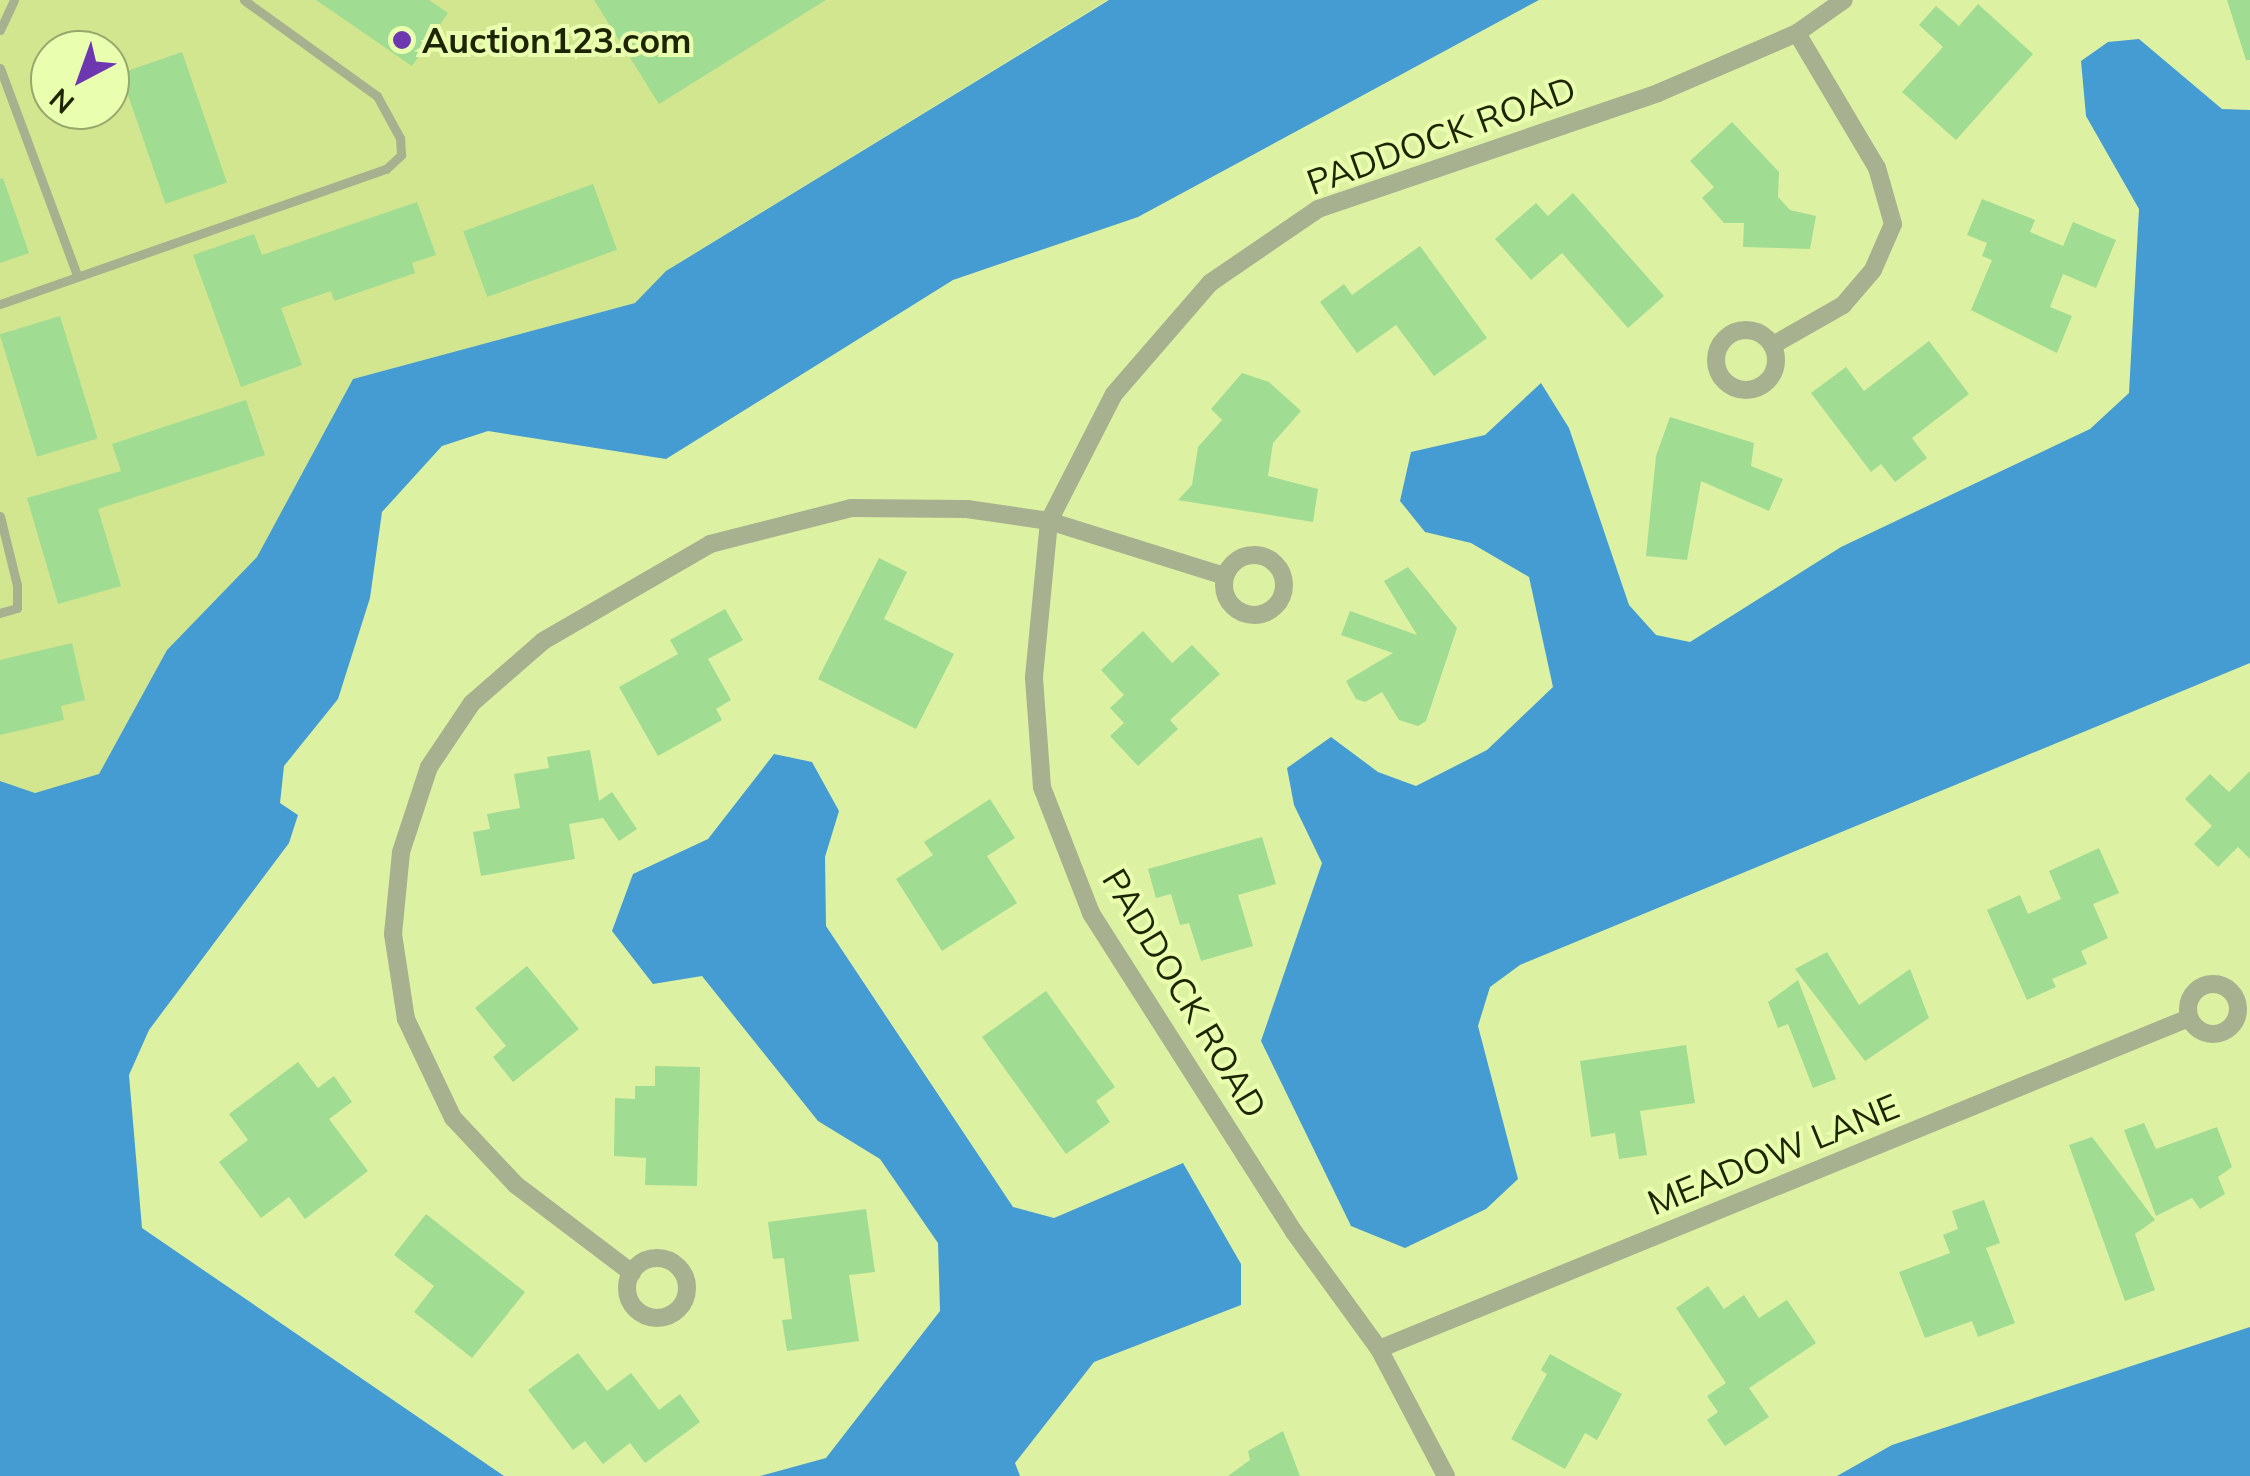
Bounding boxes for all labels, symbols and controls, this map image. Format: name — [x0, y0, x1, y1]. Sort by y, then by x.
place label: Auction123.com — [422, 19, 692, 61]
marker: Auction123.com — [391, 29, 413, 51]
north arrow — [30, 30, 130, 130]
street label: PADDOCK ROAD — [1301, 67, 1581, 203]
text: N — [42, 81, 81, 122]
street label: PADDOCK ROAD — [1094, 861, 1276, 1125]
street label: MEADOW LANE — [1641, 1084, 1905, 1224]

